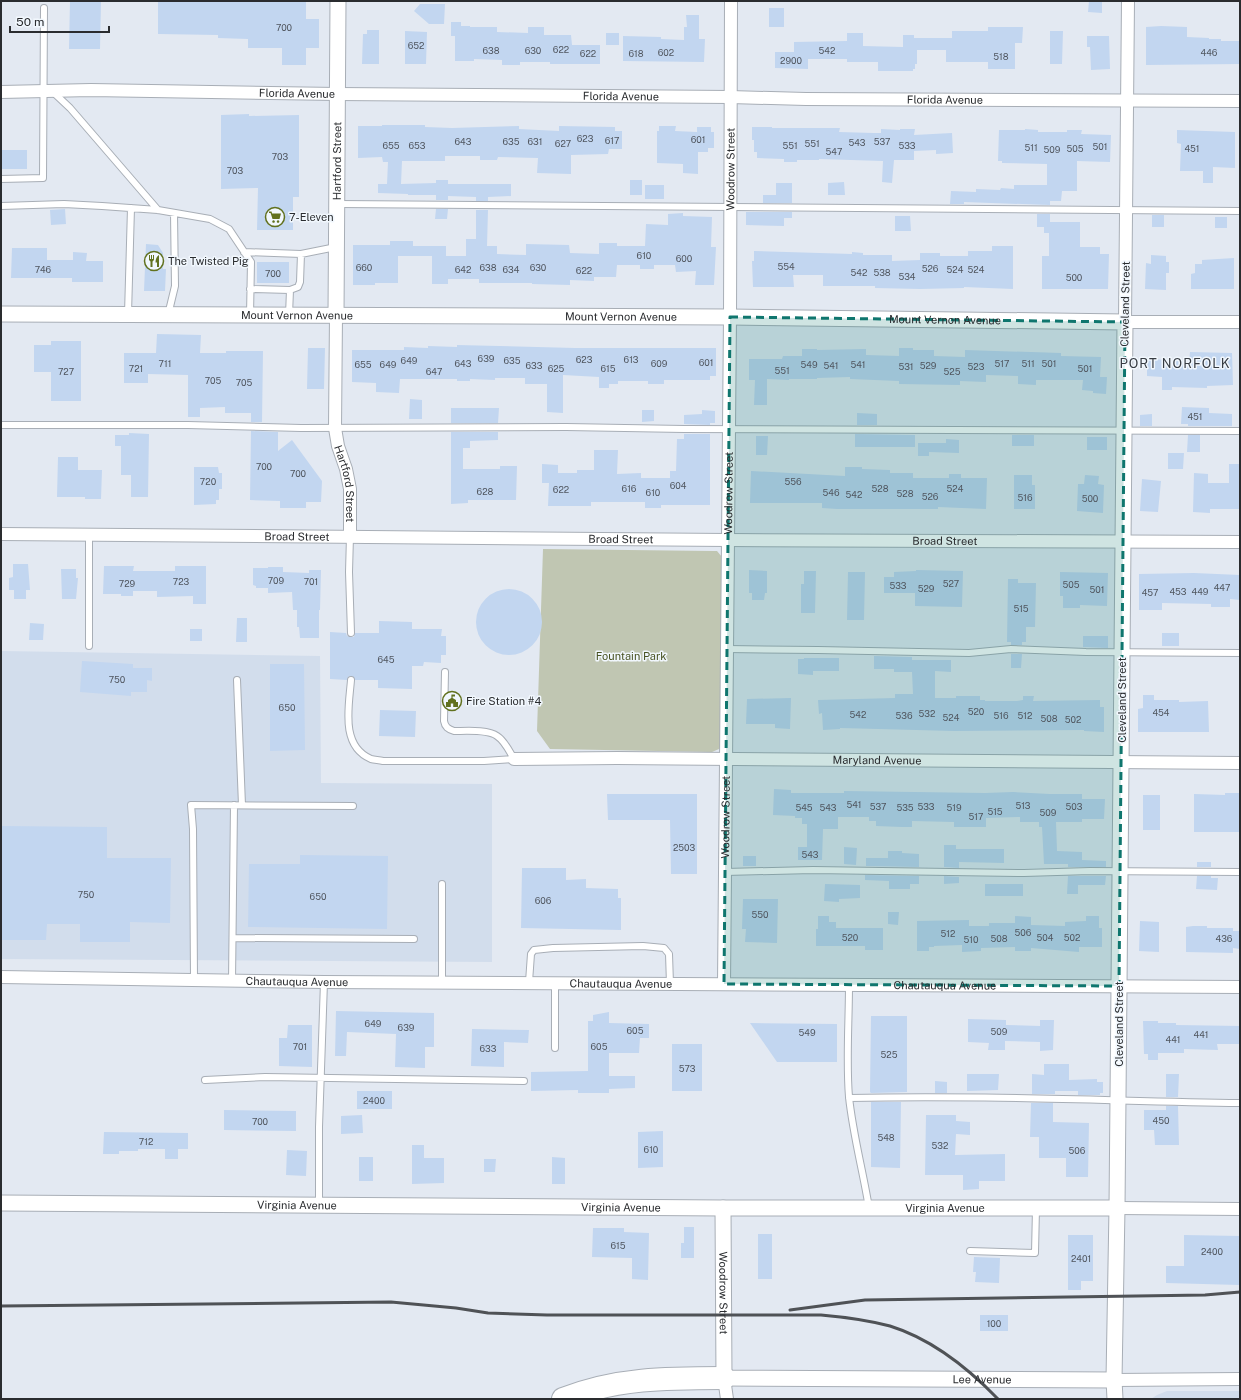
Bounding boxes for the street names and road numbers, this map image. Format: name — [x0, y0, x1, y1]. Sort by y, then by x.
street label: Florida Avenue — [259, 87, 335, 100]
street label: Florida Avenue — [583, 90, 659, 102]
street label: Florida Avenue — [907, 93, 983, 106]
street label: Hartford Street — [331, 122, 343, 200]
street label: Woodrow Street — [724, 128, 737, 210]
street label: Cleveland Street — [1118, 261, 1132, 347]
street label: Mount Vernon Avenue — [241, 309, 353, 321]
street label: Mount Vernon Avenue — [565, 310, 677, 323]
street label: Mount Vernon Avenue — [889, 313, 1001, 326]
street label: Hartford Street — [332, 443, 356, 522]
street label: Woodrow Street — [722, 452, 735, 535]
street label: Broad Street — [264, 530, 330, 543]
street label: Broad Street — [588, 533, 654, 545]
street label: Broad Street — [912, 535, 978, 547]
street label: Cleveland Street — [1116, 657, 1128, 743]
street label: Maryland Avenue — [832, 754, 922, 766]
street label: Woodrow Street — [719, 776, 732, 858]
street label: Chautauqua Avenue — [246, 975, 348, 988]
street label: Chautauqua Avenue — [570, 977, 672, 990]
street label: Chautauqua Avenue — [894, 979, 996, 992]
street label: Cleveland Street — [1113, 981, 1125, 1067]
street label: Virginia Avenue — [257, 1199, 337, 1211]
street label: Virginia Avenue — [581, 1201, 661, 1214]
street label: Virginia Avenue — [905, 1202, 985, 1214]
street label: Woodrow Street — [717, 1252, 730, 1334]
street label: Lee Avenue — [952, 1373, 1012, 1385]

